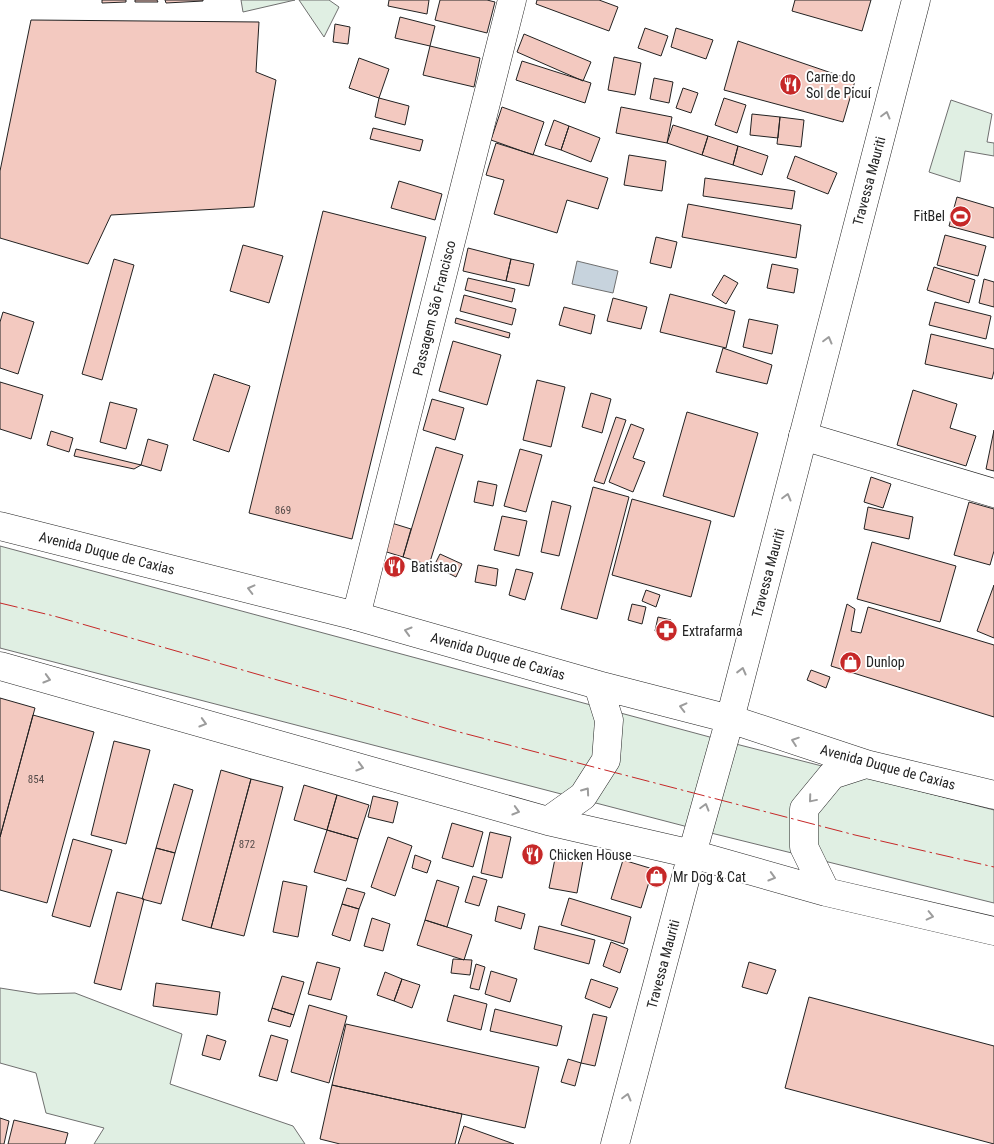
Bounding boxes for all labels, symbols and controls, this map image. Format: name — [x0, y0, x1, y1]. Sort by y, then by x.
place label: Carne do Sol de Picuí — [806, 69, 872, 101]
restaurant icon: Carne do Sol de Picuí — [778, 73, 802, 97]
one-way arrow — [881, 111, 891, 119]
street label: Travessa Mauriti — [849, 135, 889, 227]
sports icon: FitBel — [949, 204, 973, 228]
place label: FitBel — [913, 208, 945, 224]
street label: Passagem São Francisco — [409, 239, 459, 377]
one-way arrow — [822, 335, 833, 344]
one-way arrow — [782, 494, 792, 502]
house number: 869 — [275, 504, 291, 517]
street label: Travessa Mauriti — [748, 527, 788, 619]
street label: Avenida Duque de Caxias — [38, 528, 176, 578]
restaurant icon: Batistao — [383, 555, 407, 579]
place label: Batistao — [411, 559, 457, 575]
one-way arrow — [248, 585, 256, 595]
pharmacy icon: Extrafarma — [654, 619, 678, 643]
place label: Extrafarma — [682, 623, 743, 639]
one-way arrow — [404, 626, 413, 637]
street label: Avenida Duque de Caxias — [429, 629, 567, 683]
shop icon: Dunlop — [838, 650, 862, 674]
place label: Dunlop — [866, 654, 905, 670]
one-way arrow — [736, 667, 747, 676]
one-way arrow — [42, 674, 50, 684]
one-way arrow — [680, 702, 688, 712]
one-way arrow — [199, 718, 207, 728]
one-way arrow — [792, 736, 800, 746]
street label: Avenida Duque de Caxias — [819, 741, 957, 793]
one-way arrow — [355, 762, 363, 772]
house number: 854 — [28, 773, 45, 786]
one-way arrow — [580, 787, 589, 797]
one-way arrow — [810, 793, 818, 802]
one-way arrow — [699, 803, 709, 811]
one-way arrow — [512, 806, 520, 816]
house number: 872 — [239, 838, 255, 851]
restaurant icon: Chicken House — [521, 843, 545, 867]
place label: Chicken House — [549, 847, 632, 863]
shop icon: Mr Dog & Cat — [645, 865, 669, 889]
place label: Mr Dog & Cat — [673, 869, 746, 885]
one-way arrow — [768, 871, 776, 881]
one-way arrow — [925, 910, 934, 921]
street label: Travessa Mauriti — [643, 918, 683, 1010]
one-way arrow — [622, 1093, 632, 1101]

